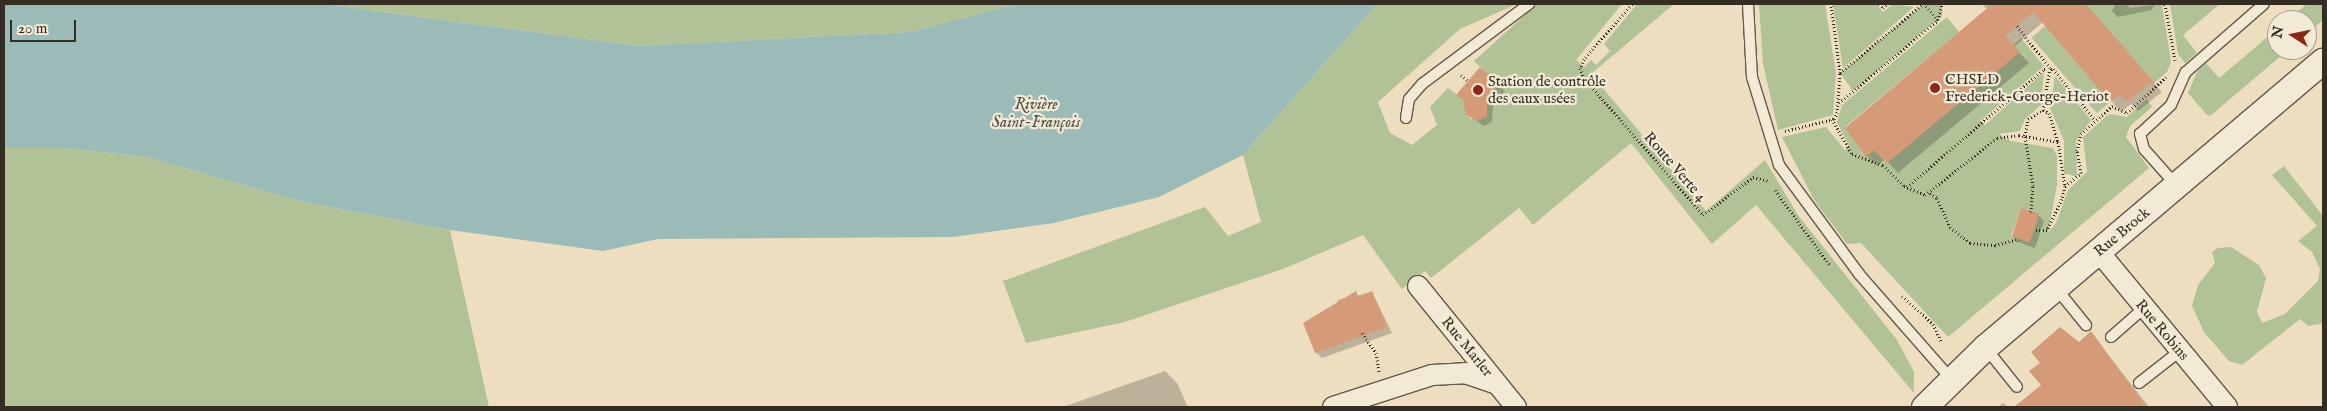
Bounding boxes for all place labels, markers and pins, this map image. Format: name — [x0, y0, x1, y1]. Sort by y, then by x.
place label: CHSLD Frederick-George-Heriot — [1945, 70, 2109, 105]
place label: Station de contrôle des eaux usées — [1488, 72, 1606, 107]
marker: CHSLD Frederick-George-Heriot — [1929, 82, 1941, 94]
marker: Station de contrôle des eaux usées — [1472, 84, 1484, 96]

